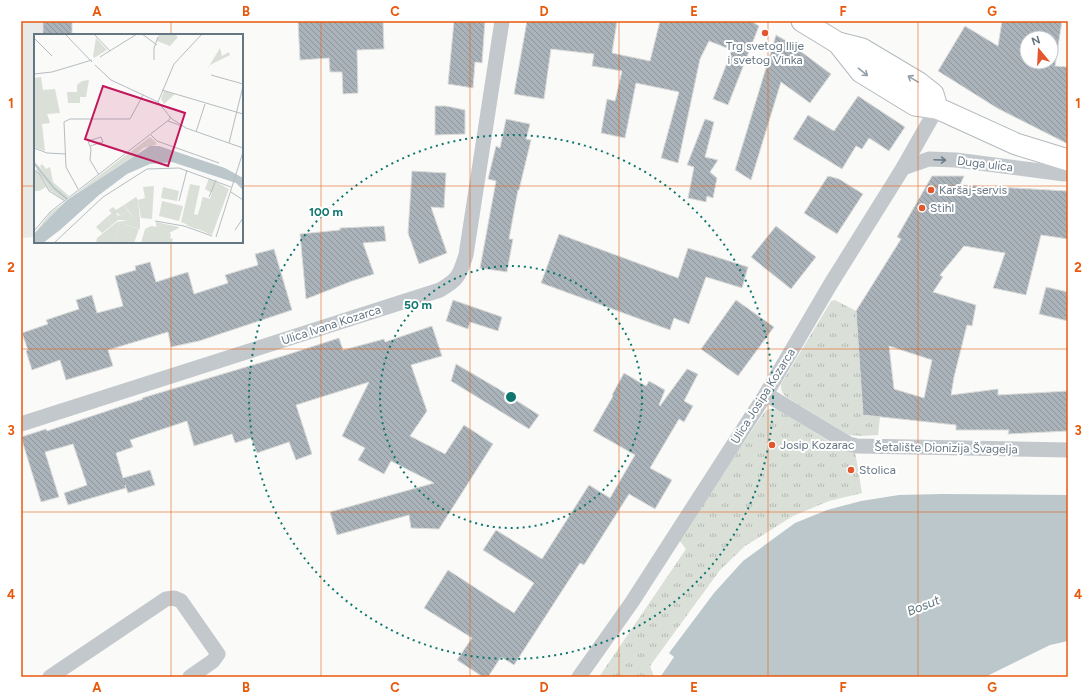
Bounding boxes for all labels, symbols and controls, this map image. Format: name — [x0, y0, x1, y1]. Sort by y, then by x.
text: A — [92, 4, 102, 19]
text: B — [242, 4, 250, 19]
text: C — [390, 4, 400, 19]
text: D — [539, 4, 549, 19]
text: E — [690, 4, 698, 19]
text: F — [839, 4, 847, 19]
text: G — [987, 4, 997, 19]
marker: Trg svetog Ilije i svetog Vinka — [760, 28, 770, 38]
north arrow — [1019, 30, 1059, 70]
text: N — [1030, 33, 1042, 48]
inset map — [34, 34, 243, 243]
place label: Trg svetog Ilije i svetog Vinka — [726, 39, 805, 67]
one-way arrow — [858, 68, 869, 77]
one-way arrow — [907, 75, 919, 83]
text: 1 — [8, 96, 14, 111]
text: 1 — [1075, 96, 1081, 111]
street label: Duga ulica — [956, 154, 1014, 174]
one-way arrow — [933, 156, 946, 164]
place label: Karšaj-servis — [939, 183, 1008, 197]
marker: Karšaj-servis — [926, 185, 936, 195]
place label: Stihl — [930, 201, 954, 215]
marker: Stihl — [917, 203, 927, 213]
text: 100 m — [309, 205, 343, 219]
text: 2 — [7, 260, 15, 275]
text: 2 — [1074, 260, 1082, 275]
text: 50 m — [404, 298, 432, 312]
street label: Ulica Ivana Kozarca — [280, 302, 382, 348]
street label: Ulica Josipa Kozarca — [728, 346, 798, 446]
centre of rings — [504, 390, 518, 404]
text: 3 — [7, 423, 15, 438]
text: 3 — [1074, 423, 1082, 438]
place label: Josip Kozarac — [780, 438, 855, 452]
marker: Josip Kozarac — [767, 440, 777, 450]
street label: Šetalište Dionizija Švagelja — [874, 440, 1018, 456]
place label: Stolica — [859, 463, 896, 477]
marker: Stolica — [846, 465, 856, 475]
text: 4 — [7, 587, 15, 602]
text: 4 — [1074, 587, 1082, 602]
water label: Bosut — [905, 592, 943, 619]
text: A — [92, 680, 102, 695]
text: B — [242, 680, 250, 695]
text: C — [390, 680, 400, 695]
text: D — [539, 680, 549, 695]
text: E — [690, 680, 698, 695]
text: F — [839, 680, 847, 695]
text: G — [987, 680, 997, 695]

